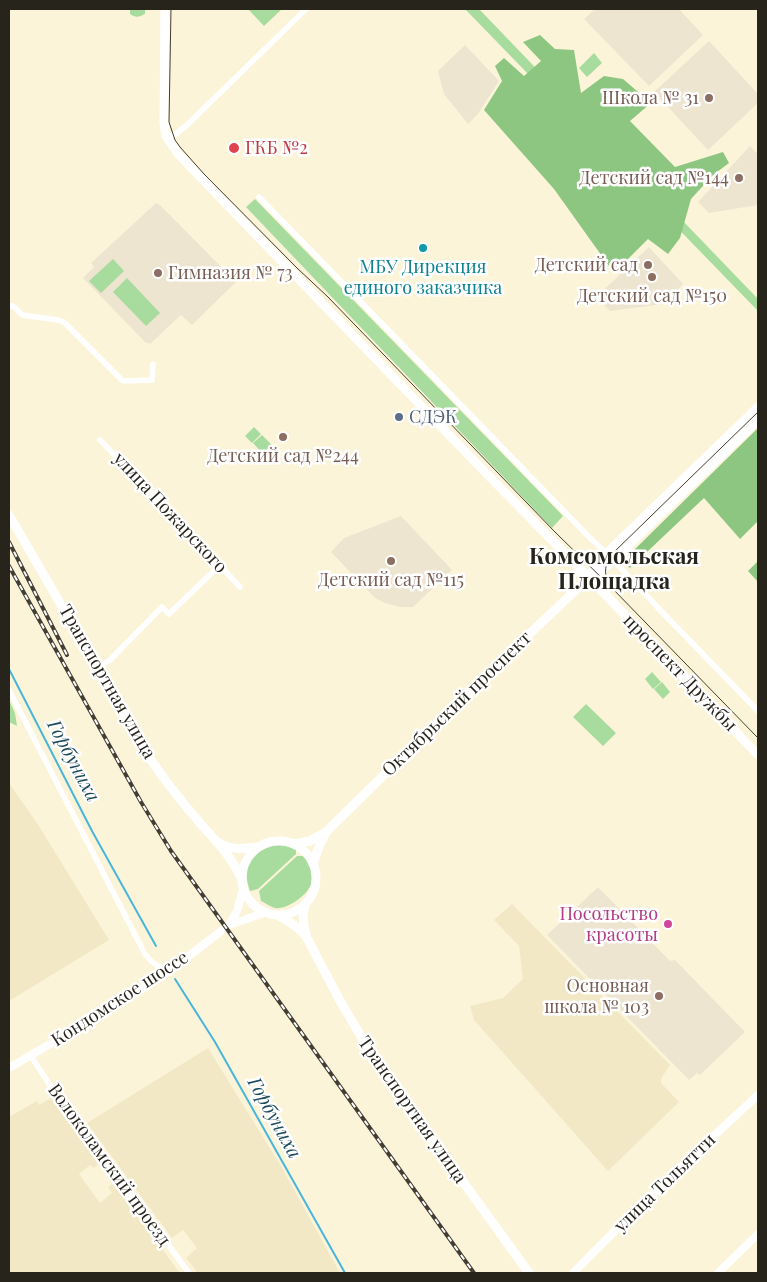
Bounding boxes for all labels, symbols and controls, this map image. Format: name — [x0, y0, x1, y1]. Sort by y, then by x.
place label: Школа № 31 — [602, 87, 699, 109]
marker: Школа № 31 — [703, 92, 715, 104]
place label: ГКБ №2 — [245, 137, 308, 159]
marker: ГКБ №2 — [227, 141, 241, 155]
place label: Детский сад №144 — [579, 167, 729, 189]
marker: Детский сад №144 — [733, 172, 745, 184]
marker: МБУ Дирекция единого заказчика — [417, 242, 429, 254]
place label: Детский сад — [535, 254, 638, 276]
place label: МБУ Дирекция единого заказчика — [344, 256, 502, 298]
marker: Детский сад — [642, 259, 654, 271]
place label: Гимназия № 73 — [168, 262, 293, 284]
marker: Гимназия № 73 — [152, 267, 164, 279]
marker: Детский сад №150 — [646, 271, 658, 283]
place label: Детский сад №150 — [577, 285, 727, 307]
place label: СДЭК — [409, 406, 457, 428]
marker: СДЭК — [393, 411, 405, 423]
marker: Детский сад №244 — [277, 431, 289, 443]
place label: Детский сад №244 — [207, 445, 359, 467]
street label: улица Пожарского — [109, 448, 231, 578]
district label: Комсомольская Площадка — [529, 544, 699, 596]
marker: Детский сад №115 — [385, 555, 397, 567]
place label: Детский сад №115 — [318, 569, 464, 591]
street label: Транспортная улица — [54, 601, 160, 763]
street label: проспект Дружбы — [619, 610, 741, 736]
street label: Октябрьский проспект — [378, 627, 536, 781]
water label: Горбуниха — [42, 716, 104, 806]
place label: Посольство красоты — [560, 903, 658, 946]
marker: Посольство красоты — [662, 918, 674, 930]
street label: Кондомское шоссе — [48, 947, 192, 1051]
place label: Основная школа № 103 — [544, 975, 649, 1018]
marker: Основная школа № 103 — [653, 990, 665, 1002]
street label: Транспортная улица — [353, 1032, 471, 1188]
water label: Горбуниха — [242, 1073, 306, 1163]
street label: Волоколамский проезд — [43, 1080, 175, 1250]
street label: улица Тольятти — [610, 1129, 720, 1237]

